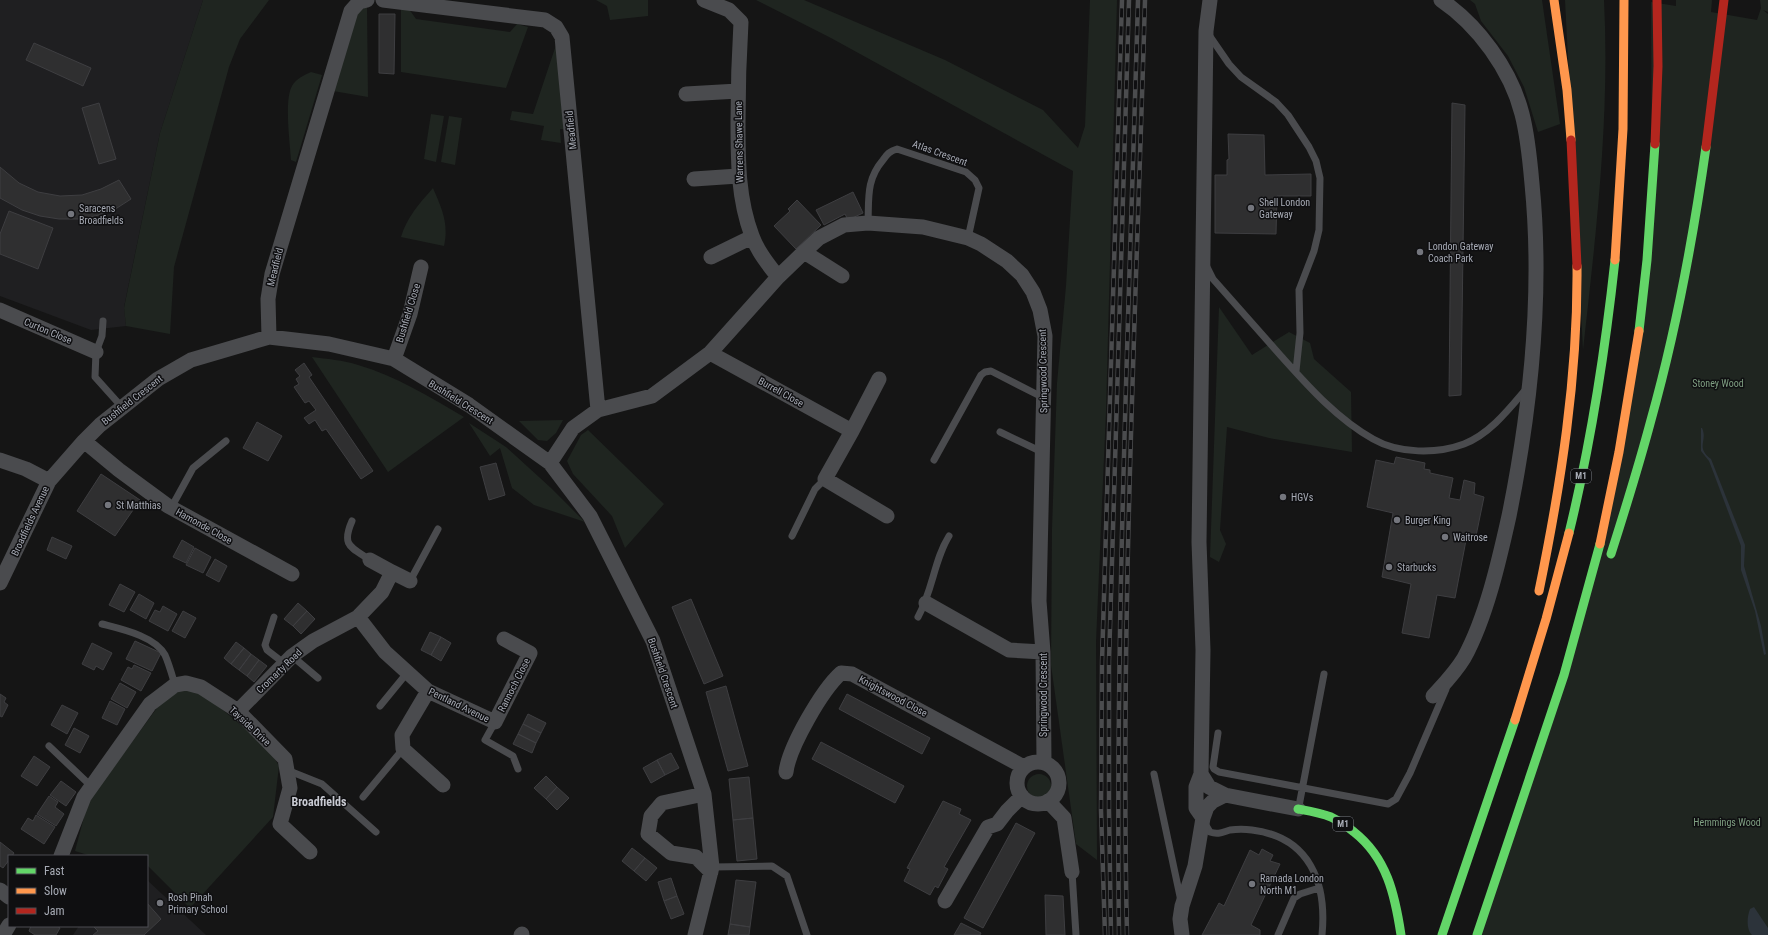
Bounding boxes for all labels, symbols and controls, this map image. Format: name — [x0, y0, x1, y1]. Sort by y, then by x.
street label: Warrens Shawe Lane — [733, 101, 745, 183]
street label: Meadfield — [563, 110, 579, 150]
street label: Atlas Crescent — [911, 138, 969, 168]
place label: Shell London Gateway — [1259, 197, 1310, 220]
place label: Saracens Broadfields — [79, 203, 124, 226]
marker: Shell London Gateway — [1246, 203, 1256, 213]
marker: Saracens Broadfields — [66, 209, 76, 219]
place label: London Gateway Coach Park — [1428, 241, 1493, 264]
street label: Meadfield — [265, 247, 285, 287]
marker: London Gateway Coach Park — [1415, 247, 1425, 257]
street label: Bushfield Close — [394, 282, 422, 344]
street label: Curton Close — [22, 316, 74, 346]
street label: Springwood Crescent — [1037, 329, 1049, 413]
street label: Bushfield Crescent — [100, 373, 164, 427]
street label: Burrell Close — [756, 375, 806, 409]
street label: Bushfield Crescent — [427, 378, 495, 426]
park label: Stoney Wood — [1692, 378, 1744, 389]
road number: M1 — [1571, 469, 1591, 483]
street label: Broadfields Avenue — [9, 484, 51, 558]
marker: HGVs — [1278, 492, 1288, 502]
place label: HGVs — [1291, 492, 1314, 503]
marker: St Matthias — [103, 500, 113, 510]
place label: St Matthias — [116, 500, 162, 511]
street label: Hamonde Close — [174, 506, 234, 546]
marker: Burger King — [1392, 515, 1402, 525]
place label: Burger King — [1405, 515, 1451, 526]
marker: Waitrose — [1440, 532, 1450, 542]
place label: Waitrose — [1453, 532, 1488, 543]
marker: Starbucks — [1384, 562, 1394, 572]
place label: Starbucks — [1397, 562, 1437, 573]
street label: Bushfield Crescent — [646, 636, 680, 710]
street label: Cromarty Road — [254, 647, 304, 695]
street label: Springwood Crescent — [1038, 653, 1049, 737]
street label: Rannoch Close — [496, 656, 532, 714]
street label: Knightswood Close — [857, 673, 929, 719]
street label: Pentland Avenue — [427, 686, 491, 725]
street label: Tayside Drive — [227, 704, 273, 748]
district label: Broadfields — [292, 795, 347, 809]
road number: M1 — [1333, 817, 1353, 831]
park label: Hemmings Wood — [1693, 817, 1761, 828]
legend — [8, 855, 148, 927]
text: Fast — [44, 864, 65, 878]
place label: Ramada London North M1 — [1260, 873, 1324, 896]
marker: Ramada London North M1 — [1247, 879, 1257, 889]
text: Slow — [44, 884, 67, 898]
place label: Rosh Pinah Primary School — [168, 892, 228, 915]
marker: Rosh Pinah Primary School — [155, 898, 165, 908]
text: Jam — [44, 904, 65, 918]

